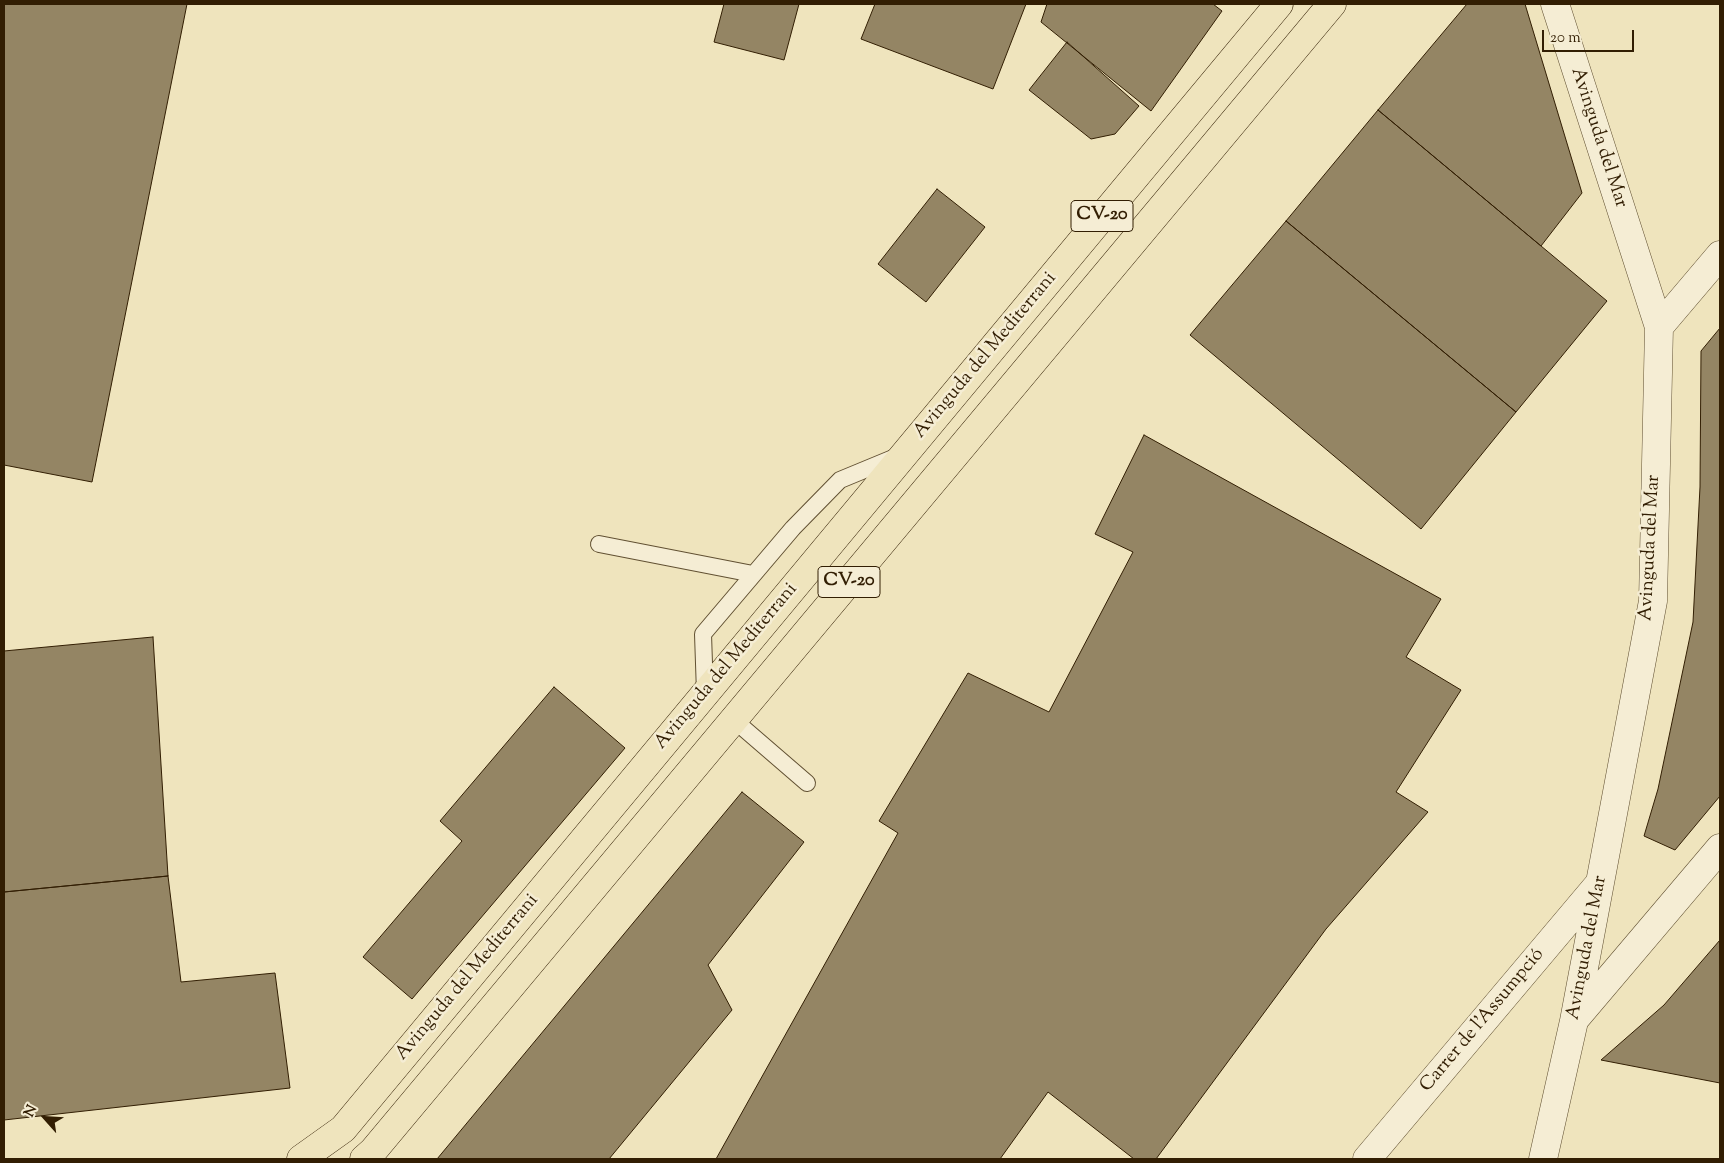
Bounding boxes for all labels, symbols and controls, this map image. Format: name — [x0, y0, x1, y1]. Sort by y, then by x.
scale bar — [1544, 20, 1636, 52]
text: 20 m — [1550, 28, 1581, 49]
street label: Avinguda del Mar — [1565, 65, 1631, 211]
road number: CV-20 — [1071, 200, 1133, 232]
street label: Avinguda del Mediterrani — [910, 268, 1062, 444]
street label: Avinguda del Mar — [1636, 474, 1666, 622]
road number: CV-20 — [818, 566, 880, 598]
street label: Avinguda del Mediterrani — [651, 579, 803, 755]
street label: Avinguda del Mar — [1563, 874, 1613, 1022]
street label: Avinguda del Mediterrani — [392, 890, 544, 1066]
street label: Carrer de l'Assumpció — [1416, 944, 1550, 1098]
north arrow — [20, 1093, 70, 1143]
text: N — [20, 1102, 43, 1121]

